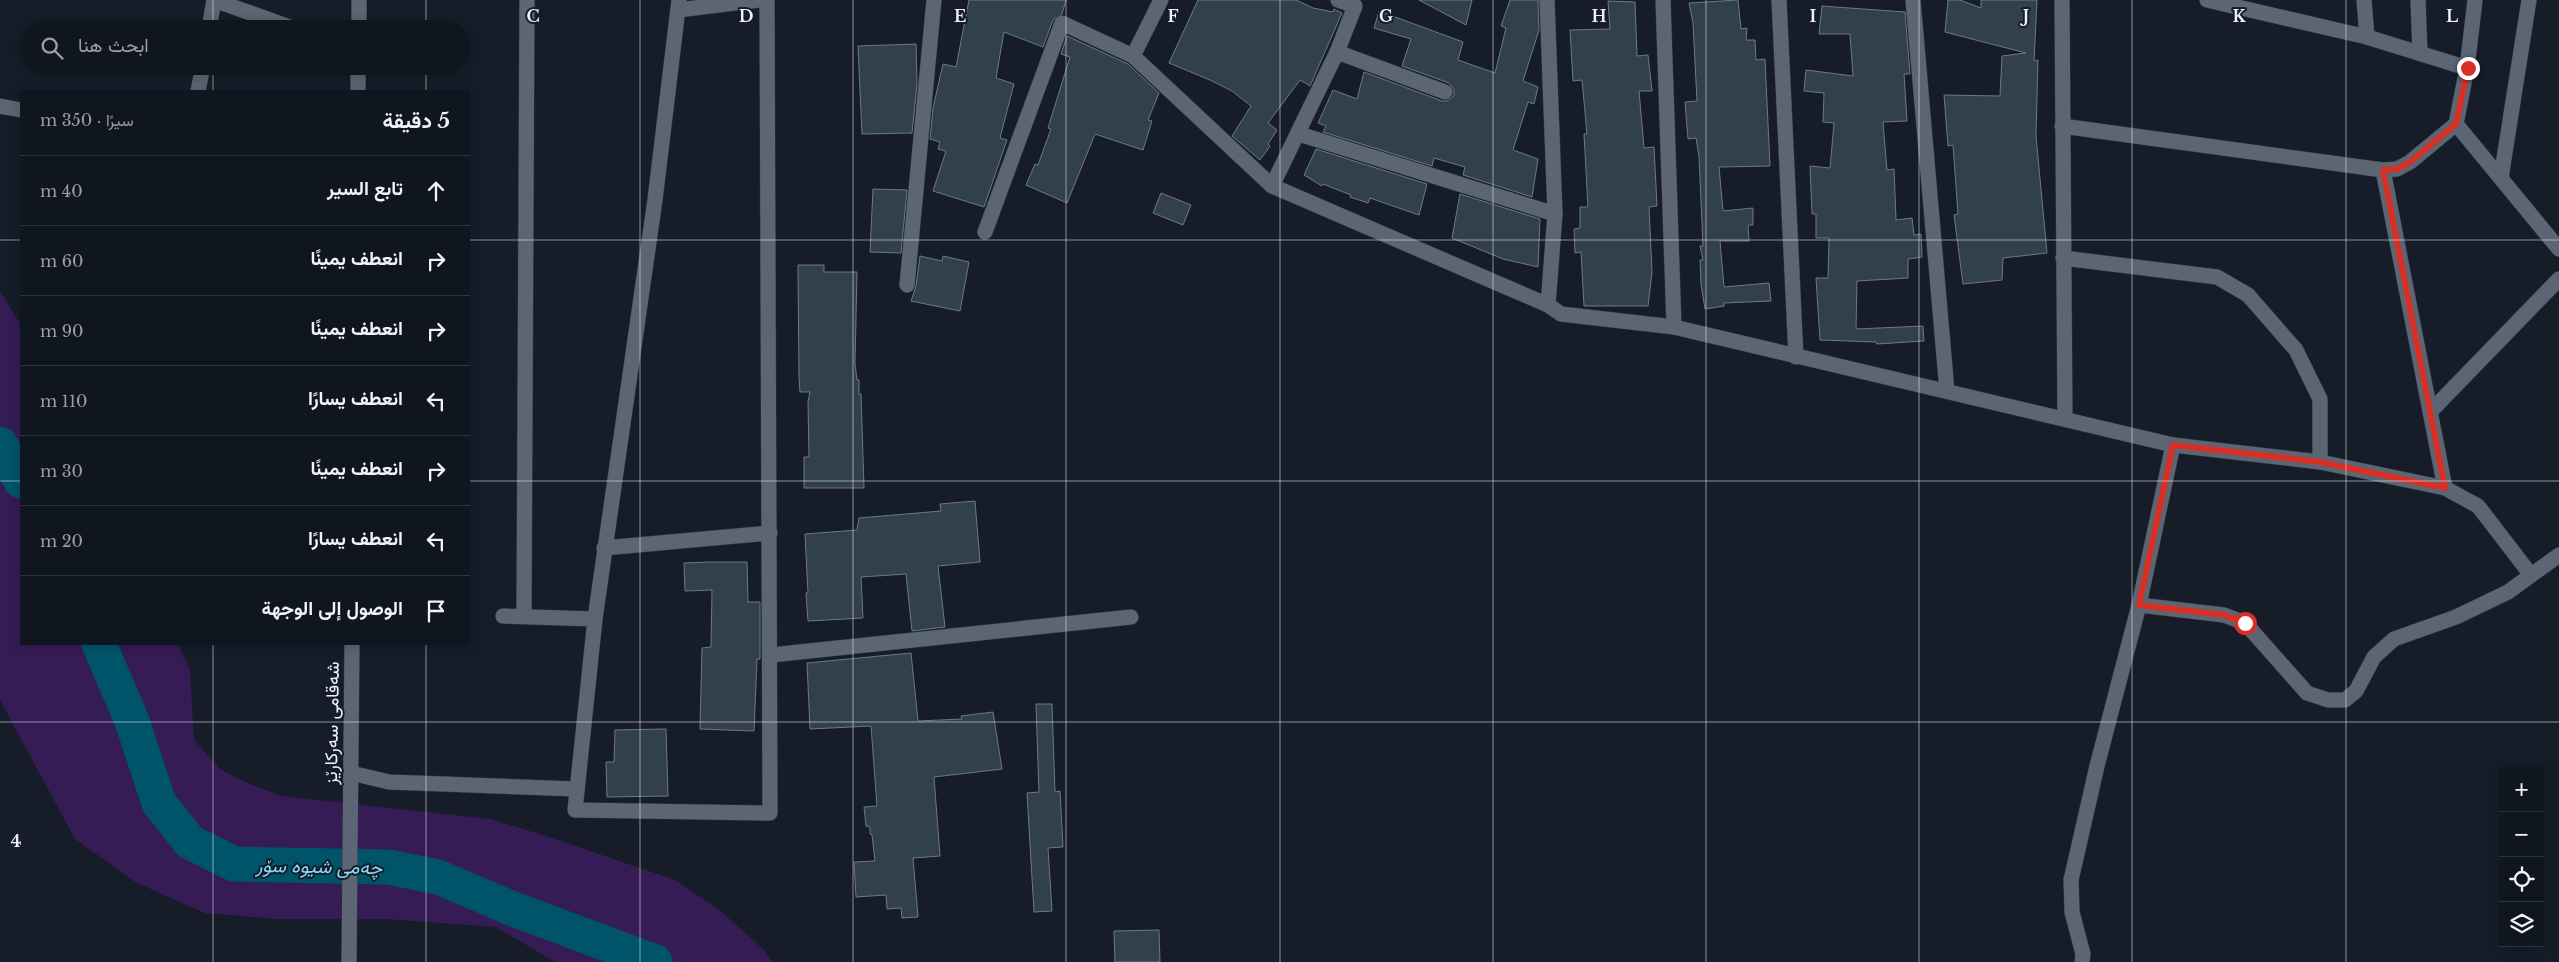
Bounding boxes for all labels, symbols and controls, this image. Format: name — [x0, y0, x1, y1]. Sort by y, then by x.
text: C — [526, 6, 540, 26]
text: D — [739, 6, 753, 26]
text: E — [954, 6, 966, 26]
text: F — [1167, 6, 1179, 26]
text: G — [1379, 6, 1393, 26]
text: H — [1591, 6, 1607, 26]
text: I — [1810, 6, 1817, 26]
text: J — [2020, 6, 2029, 26]
text: K — [2232, 6, 2246, 26]
text: L — [2446, 6, 2458, 26]
search box — [20, 20, 470, 75]
icon: search — [38, 34, 66, 62]
text: ابحث هنا — [78, 34, 149, 57]
route end — [2457, 57, 2480, 80]
text: 5 دقيقة — [382, 108, 450, 134]
text: سيرًا · 350 m — [40, 110, 134, 130]
text: تابع السير — [327, 177, 403, 200]
icon: ahead — [422, 177, 450, 205]
text: 40 m — [40, 181, 83, 201]
text: انعطف يمينًا — [310, 247, 403, 270]
icon: right — [422, 247, 450, 275]
text: 60 m — [40, 251, 83, 271]
text: انعطف يمينًا — [310, 317, 403, 340]
icon: right — [422, 317, 450, 345]
text: 90 m — [40, 321, 83, 341]
text: انعطف يسارًا — [308, 387, 403, 410]
icon: left — [422, 387, 450, 415]
text: 110 m — [40, 391, 87, 411]
text: انعطف يمينًا — [310, 457, 403, 480]
icon: right — [422, 457, 450, 485]
text: 30 m — [40, 461, 83, 481]
text: انعطف يسارًا — [308, 527, 403, 550]
icon: left — [422, 527, 450, 555]
text: 20 m — [40, 531, 83, 551]
text: الوصول إلى الوجهة — [262, 597, 403, 620]
icon: arrive — [422, 597, 450, 625]
route start — [2234, 612, 2257, 635]
street label: شەقامی سەرکارێز — [320, 661, 344, 786]
map controls — [2499, 767, 2544, 947]
button: + — [2499, 767, 2544, 812]
button: − — [2499, 812, 2544, 857]
text: 4 — [11, 831, 21, 851]
water label: چەمی شیوە سۆر — [255, 854, 383, 881]
button: locate — [2499, 857, 2544, 902]
button: layers — [2499, 902, 2544, 947]

